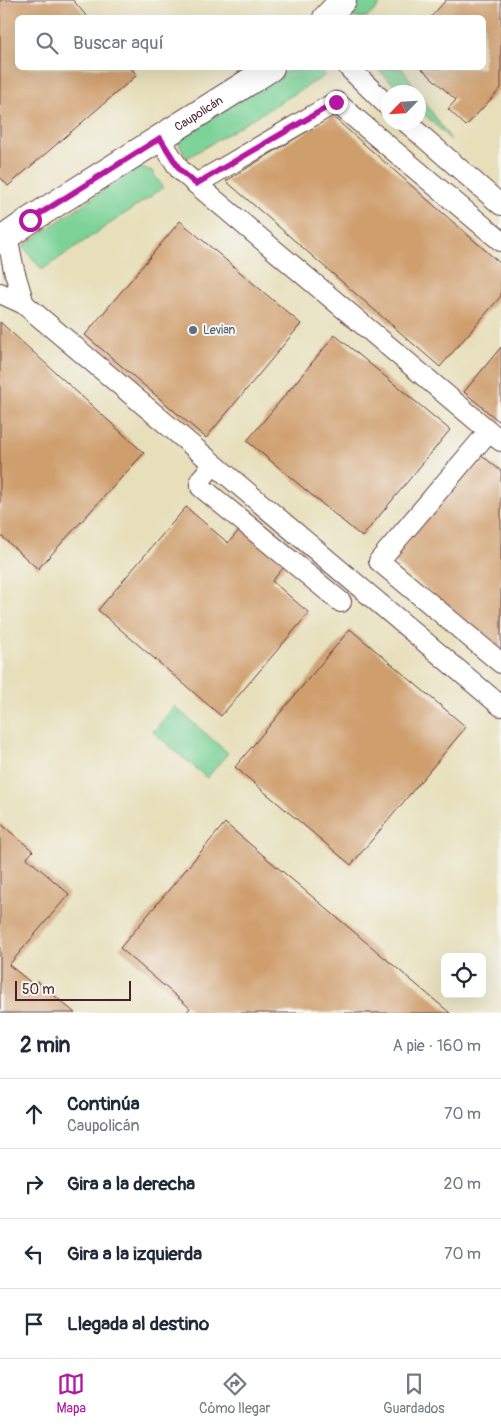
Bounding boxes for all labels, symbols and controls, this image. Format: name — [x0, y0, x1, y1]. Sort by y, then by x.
search box — [15, 15, 486, 70]
icon: search — [33, 29, 61, 57]
text: Buscar aquí — [73, 31, 164, 55]
north arrow — [381, 85, 426, 130]
route end — [325, 91, 348, 114]
street label: Caupolicán — [172, 93, 226, 135]
route start — [19, 209, 42, 232]
place label: Levian — [203, 323, 235, 338]
marker: Levian — [187, 324, 199, 336]
map controls — [441, 953, 486, 998]
button: locate — [441, 953, 486, 998]
scale bar — [15, 978, 131, 1001]
text: 50 m — [22, 981, 55, 998]
text: 2 min — [20, 1032, 70, 1059]
text: A pie · 160 m — [393, 1036, 481, 1056]
text: Continúa — [67, 1092, 140, 1116]
icon: ahead — [20, 1100, 48, 1128]
text: 70 m — [444, 1104, 481, 1124]
text: Caupolicán — [67, 1116, 140, 1136]
icon: right — [20, 1170, 48, 1198]
text: Gira a la derecha — [67, 1172, 195, 1196]
text: 20 m — [443, 1174, 481, 1194]
icon: left — [20, 1240, 48, 1268]
text: Gira a la izquierda — [67, 1242, 202, 1266]
text: 70 m — [444, 1244, 481, 1264]
icon: arrive — [20, 1310, 48, 1338]
text: Llegada al destino — [67, 1312, 209, 1336]
tab: Mapa — [56, 1370, 86, 1417]
tab: Cómo llegar — [199, 1370, 270, 1417]
tab: Guardados — [383, 1370, 445, 1417]

